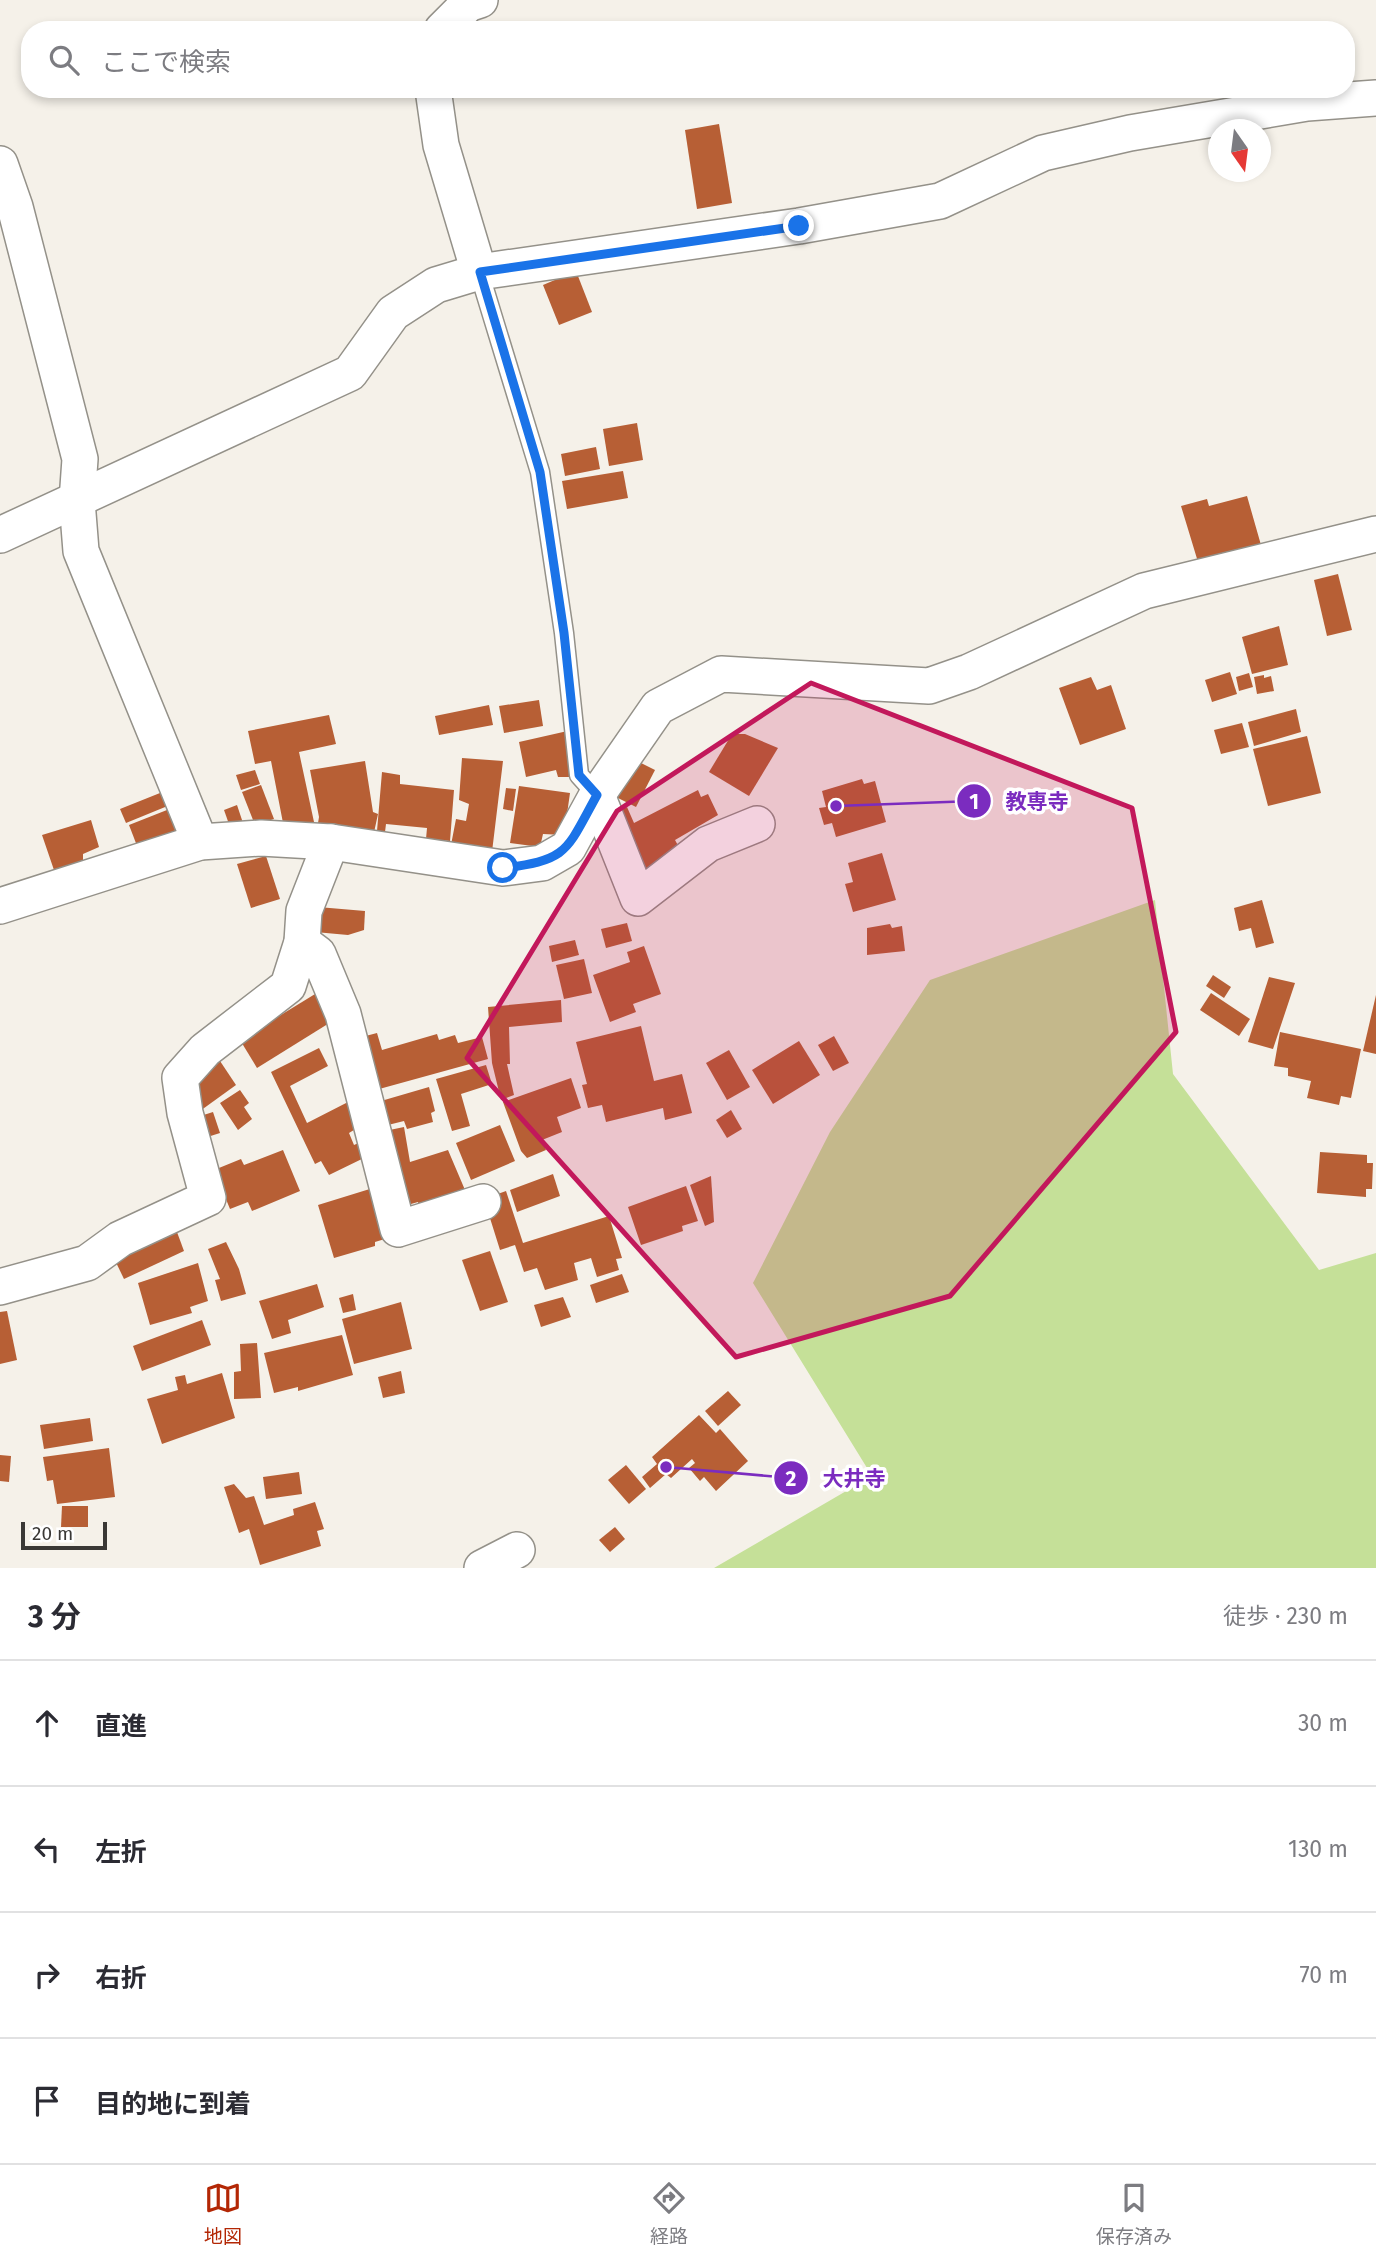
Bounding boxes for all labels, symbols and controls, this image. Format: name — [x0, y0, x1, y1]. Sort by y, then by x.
search box — [21, 21, 1355, 98]
icon: search — [45, 41, 83, 79]
text: ここで検索 — [101, 47, 231, 78]
north arrow — [1208, 119, 1271, 182]
route end — [783, 210, 814, 241]
callout: 教専寺 — [957, 780, 1083, 822]
text: 1 — [969, 789, 979, 815]
text: 教専寺 — [1006, 789, 1069, 815]
route start — [487, 852, 518, 883]
callout: 大井寺 — [774, 1457, 900, 1499]
text: 2 — [786, 1466, 797, 1492]
text: 大井寺 — [823, 1466, 886, 1492]
scale bar — [21, 1519, 107, 1551]
text: 20 m — [32, 1522, 73, 1545]
text: 3 分 — [28, 1599, 81, 1635]
text: 徒歩 · 230 m — [1223, 1602, 1348, 1630]
icon: ahead — [28, 1704, 66, 1742]
text: 30 m — [1298, 1709, 1348, 1737]
text: 直進 — [95, 1711, 147, 1742]
icon: left — [28, 1830, 66, 1868]
text: 130 m — [1288, 1835, 1348, 1863]
text: 左折 — [95, 1837, 147, 1868]
icon: right — [28, 1956, 66, 1994]
text: 70 m — [1299, 1961, 1348, 1989]
text: 右折 — [95, 1963, 147, 1994]
icon: arrive — [28, 2082, 66, 2120]
text: 目的地に到着 — [95, 2089, 251, 2120]
tab: 地図 — [204, 2179, 242, 2248]
tab: 経路 — [650, 2179, 688, 2248]
tab: 保存済み — [1096, 2179, 1172, 2248]

